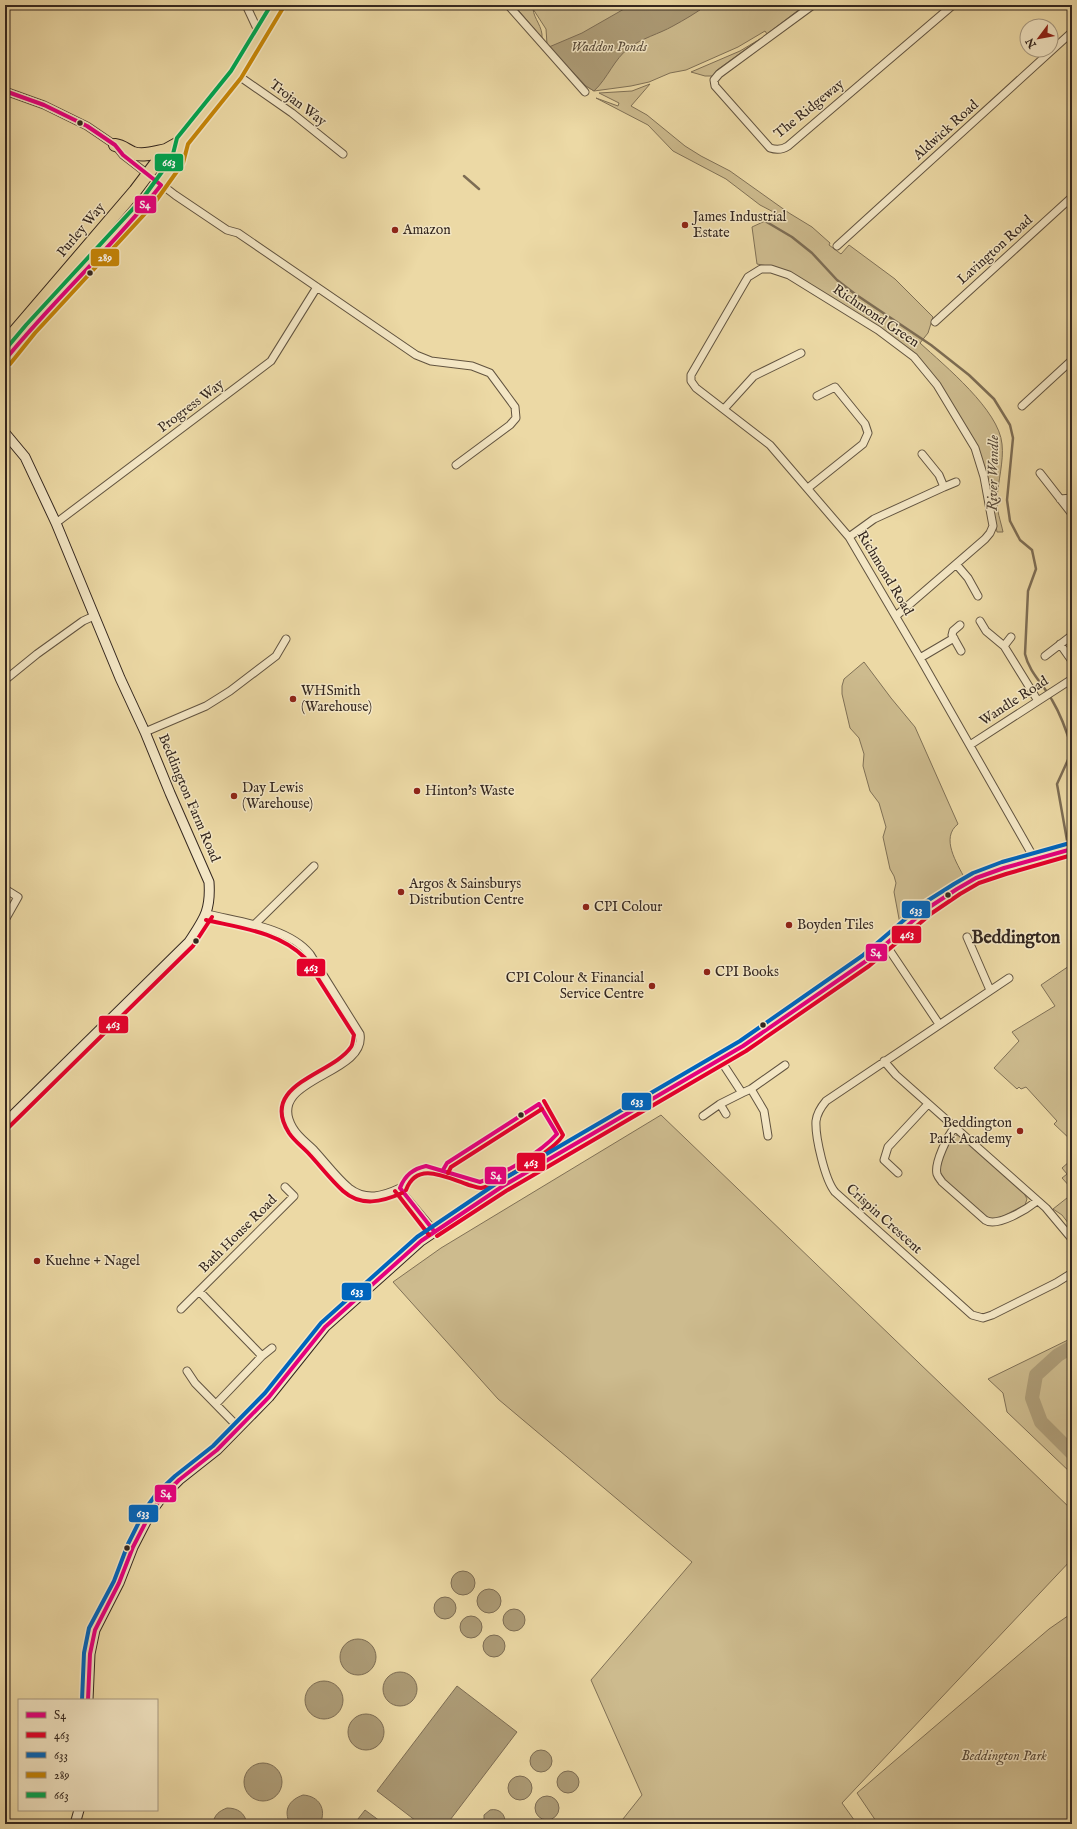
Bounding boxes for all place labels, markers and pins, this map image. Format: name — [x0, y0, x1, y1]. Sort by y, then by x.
unlabelled marker — [75, 118, 85, 128]
place label: James Industrial Estate — [691, 208, 786, 242]
marker: James Industrial Estate — [680, 220, 690, 230]
place label: Amazon — [402, 221, 451, 239]
marker: Amazon — [390, 225, 400, 235]
unlabelled marker — [85, 268, 95, 278]
place label: WHSmith (Warehouse) — [301, 682, 372, 716]
marker: WHSmith (Warehouse) — [288, 694, 298, 704]
place label: Day Lewis (Warehouse) — [242, 779, 313, 813]
place label: Hinton's Waste — [425, 782, 515, 800]
marker: Hinton's Waste — [412, 786, 422, 796]
marker: Day Lewis (Warehouse) — [229, 791, 239, 801]
place label: Argos & Sainsburys Distribution Centre — [408, 875, 525, 909]
marker: Argos & Sainsburys Distribution Centre — [396, 887, 406, 897]
unlabelled marker — [943, 890, 953, 900]
place label: CPI Colour — [594, 898, 662, 916]
marker: CPI Colour — [581, 902, 591, 912]
place label: Boyden Tiles — [797, 916, 874, 934]
marker: Boyden Tiles — [784, 920, 794, 930]
unlabelled marker — [191, 936, 201, 946]
place label: CPI Books — [715, 963, 779, 981]
marker: CPI Books — [702, 967, 712, 977]
place label: CPI Colour & Financial Service Centre — [506, 969, 645, 1003]
marker: CPI Colour & Financial Service Centre — [647, 981, 657, 991]
unlabelled marker — [758, 1020, 768, 1030]
unlabelled marker — [516, 1110, 526, 1120]
place label: Beddington Park Academy — [929, 1114, 1013, 1148]
marker: Beddington Park Academy — [1015, 1126, 1025, 1136]
place label: Kuehne + Nagel — [45, 1252, 140, 1270]
marker: Kuehne + Nagel — [32, 1256, 42, 1266]
unlabelled marker — [122, 1543, 132, 1553]

